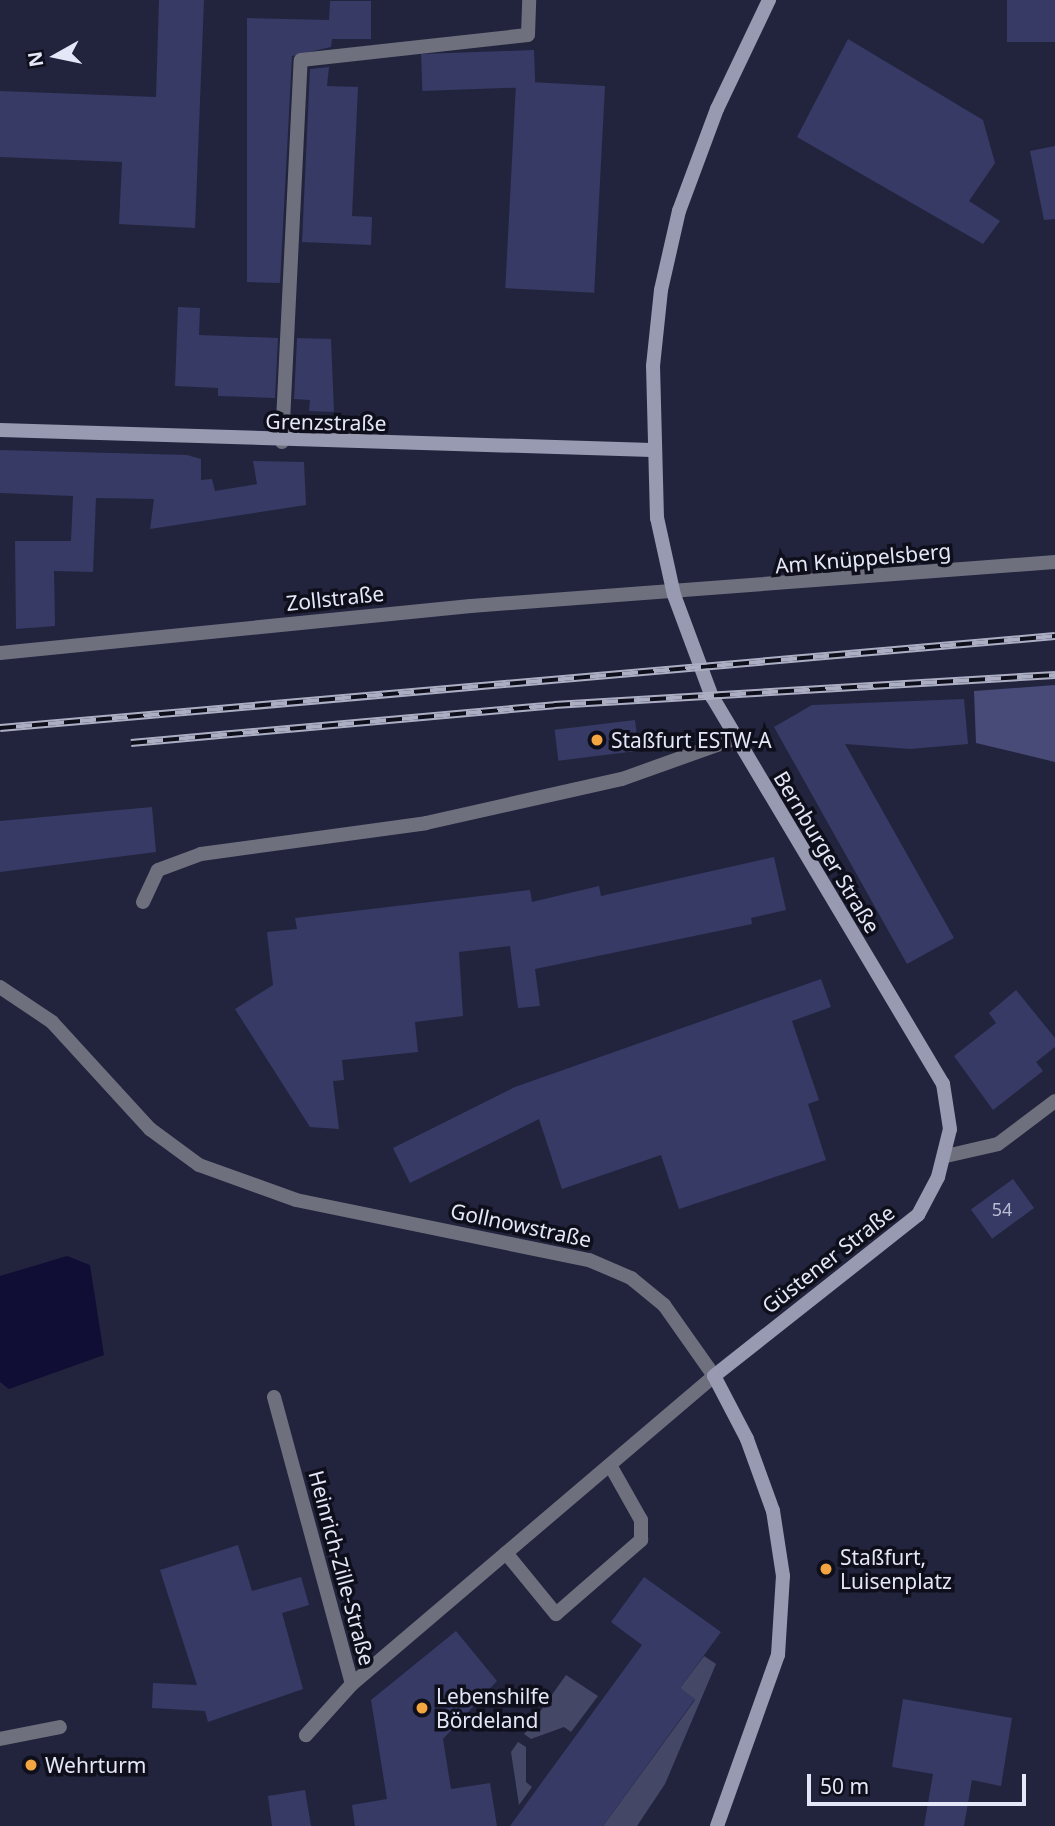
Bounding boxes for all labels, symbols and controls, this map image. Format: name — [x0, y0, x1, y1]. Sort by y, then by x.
north arrow — [21, 21, 91, 91]
text: N — [21, 50, 49, 69]
street label: Grenzstraße — [265, 408, 387, 436]
street label: Am Knüppelsberg — [774, 538, 952, 578]
street label: Zollstraße — [285, 580, 385, 616]
place label: Staßfurt ESTW-A — [611, 727, 772, 753]
marker: Staßfurt ESTW-A — [589, 732, 605, 748]
street label: Bernburger Straße — [769, 766, 885, 938]
street label: Gollnowstraße — [448, 1198, 594, 1252]
house number: 54 — [992, 1198, 1012, 1220]
street label: Güstener Straße — [757, 1200, 899, 1318]
street label: Heinrich-Zille-Straße — [304, 1468, 380, 1668]
place label: Staßfurt, Luisenplatz — [840, 1544, 952, 1594]
marker: Staßfurt, Luisenplatz — [818, 1561, 834, 1577]
place label: Lebenshilfe Bördeland — [436, 1683, 550, 1733]
marker: Lebenshilfe Bördeland — [414, 1700, 430, 1716]
place label: Wehrturm — [45, 1752, 146, 1778]
marker: Wehrturm — [23, 1757, 39, 1773]
scale bar — [810, 1759, 1029, 1803]
text: 50 m — [820, 1772, 869, 1800]

